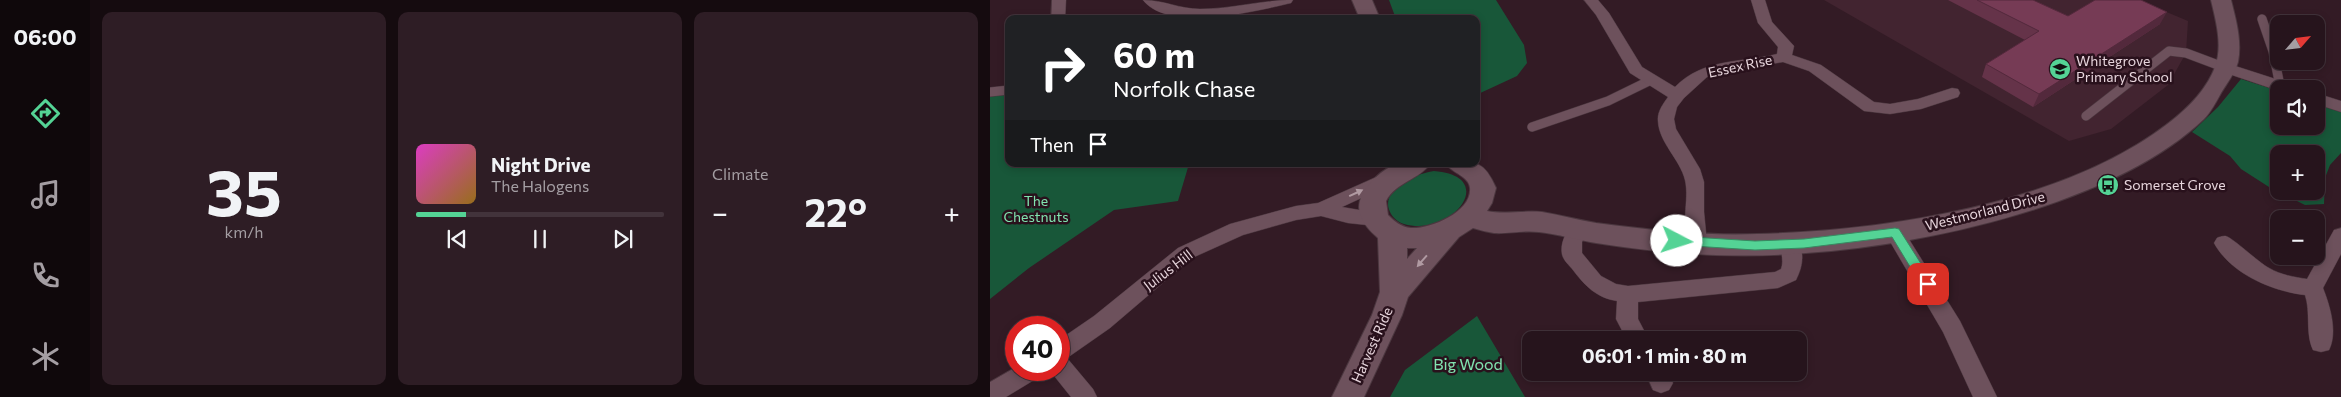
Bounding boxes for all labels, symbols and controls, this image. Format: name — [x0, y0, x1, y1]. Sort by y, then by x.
north arrow — [2270, 15, 2325, 70]
map controls — [2270, 15, 2325, 265]
text: 06:00 — [13, 23, 77, 50]
text: 60 m — [1113, 32, 1195, 75]
icon: right — [1030, 35, 1095, 100]
street label: Essex Rise — [1706, 50, 1774, 81]
place label: Whitegrove Primary School — [2076, 52, 2172, 85]
school or university icon: Whitegrove Primary School — [2048, 57, 2072, 81]
text: Norfolk Chase — [1113, 75, 1255, 102]
button: sound — [2270, 80, 2325, 135]
icon: directions — [28, 96, 63, 131]
icon: arrive — [1084, 130, 1112, 158]
text: Then — [1030, 133, 1074, 156]
button: + — [2270, 145, 2325, 200]
text: 35 — [206, 150, 282, 229]
text: Night Drive — [491, 153, 591, 176]
text: Climate — [712, 164, 768, 183]
bus stop icon: Somerset Grove — [2096, 173, 2120, 197]
text: The Halogens — [491, 176, 589, 195]
place label: Somerset Grove — [2124, 176, 2226, 193]
icon: music — [28, 177, 63, 212]
street label: Westmorland Drive — [1923, 187, 2046, 234]
text: 22° — [804, 188, 867, 235]
one-way arrow — [1349, 188, 1363, 196]
park label: The Chestnuts — [1003, 192, 1069, 225]
text: − — [712, 195, 728, 229]
text: + — [944, 195, 960, 229]
button: − — [2270, 210, 2325, 265]
position arrow — [1650, 214, 1702, 266]
text: km/h — [225, 222, 263, 241]
icon: previous — [443, 225, 471, 253]
icon: pause — [526, 225, 554, 253]
icon: next — [609, 225, 637, 253]
street label: Julius Hill — [1140, 246, 1196, 294]
one-way arrow — [1416, 255, 1428, 267]
icon: phone — [28, 258, 63, 293]
pin — [1907, 263, 1949, 305]
icon: arrive — [1914, 270, 1942, 298]
street label: Harvest Ride — [1347, 304, 1396, 385]
speed limit sign: 40 — [1005, 316, 1070, 381]
icon: climate — [28, 339, 63, 374]
text: 06:01 · 1 min · 80 m — [1582, 344, 1747, 367]
park label: Big Wood — [1433, 354, 1503, 373]

